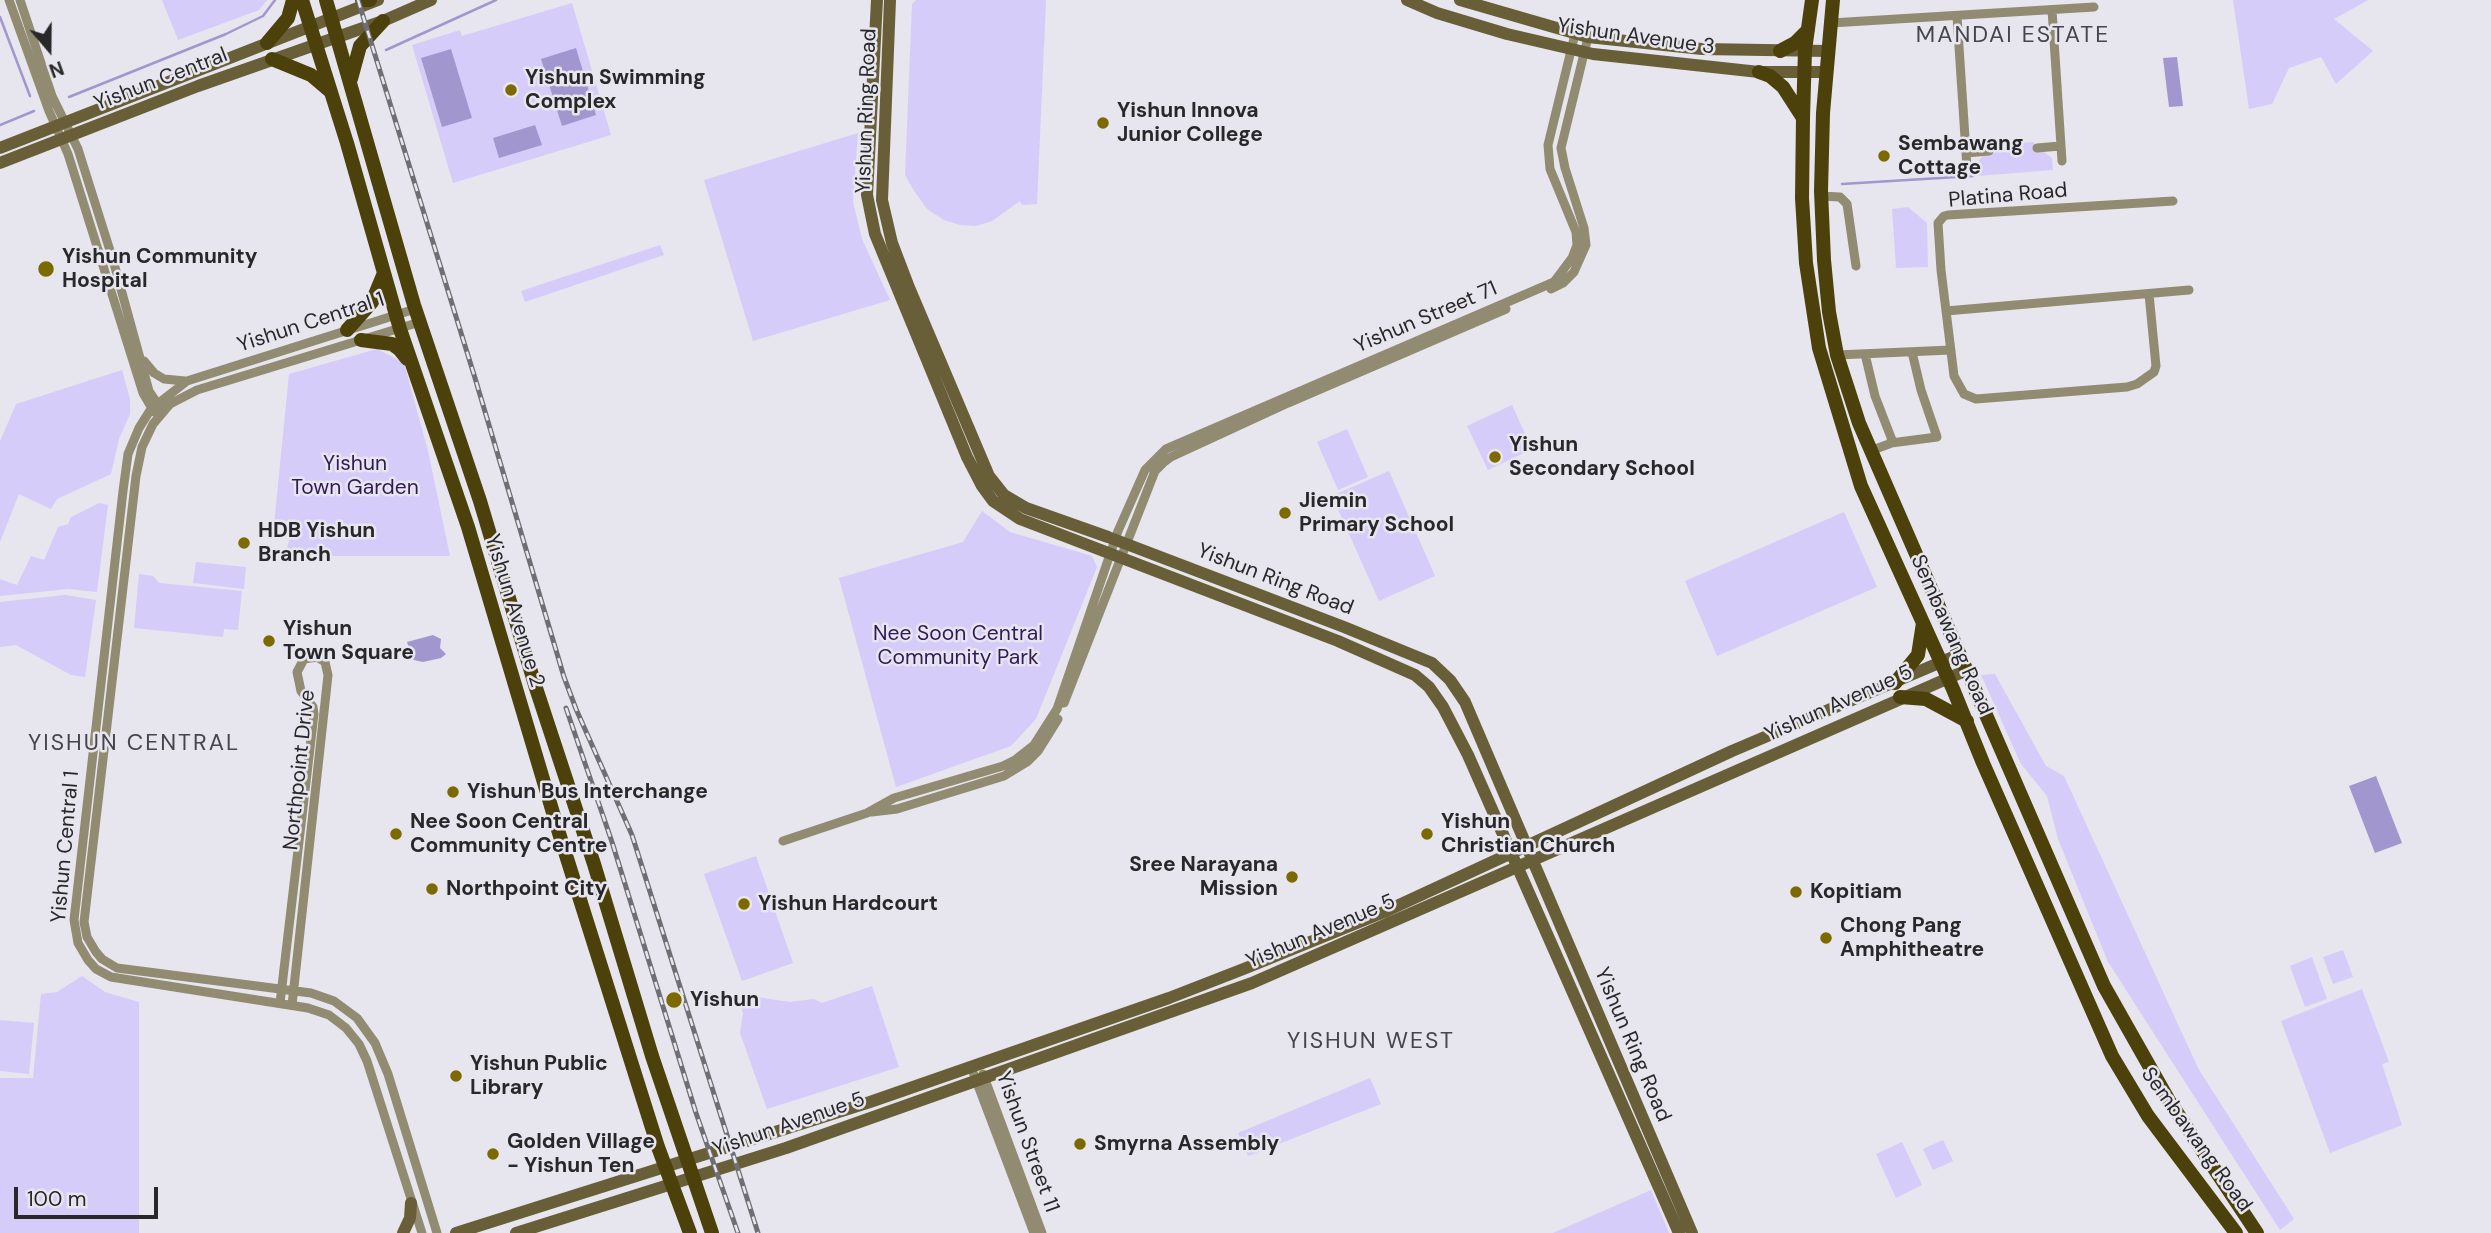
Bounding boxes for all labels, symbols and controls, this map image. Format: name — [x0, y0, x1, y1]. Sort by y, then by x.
street label: Yishun Avenue 3 — [1556, 13, 1716, 61]
north arrow — [14, 14, 84, 84]
district label: MANDAI ESTATE — [1917, 22, 2109, 50]
street label: Yishun Ring Road — [852, 28, 882, 194]
street label: Yishun Central — [91, 43, 231, 117]
text: N — [46, 55, 67, 83]
place label: Yishun Swimming Complex — [525, 65, 705, 115]
marker: Yishun Swimming Complex — [503, 82, 519, 98]
place label: Yishun Innova Junior College — [1117, 98, 1263, 148]
marker: Yishun Innova Junior College — [1095, 115, 1111, 131]
place label: Sembawang Cottage — [1898, 131, 2024, 181]
marker: Sembawang Cottage — [1876, 148, 1892, 164]
street label: Platina Road — [1948, 178, 2068, 214]
place label: Yishun Community Hospital — [62, 244, 257, 294]
marker: Yishun Community Hospital — [36, 259, 56, 279]
street label: Yishun Street 71 — [1351, 277, 1501, 359]
street label: Yishun Central 1 — [234, 287, 388, 359]
place label: Yishun Secondary School — [1509, 432, 1695, 482]
marker: Yishun Secondary School — [1487, 449, 1503, 465]
park label: Yishun Town Garden — [291, 451, 419, 501]
place label: Jiemin Primary School — [1299, 488, 1454, 538]
marker: Jiemin Primary School — [1277, 505, 1293, 521]
place label: HDB Yishun Branch — [258, 518, 375, 568]
street label: Yishun Avenue 2 — [479, 532, 549, 690]
marker: HDB Yishun Branch — [236, 535, 252, 551]
street label: Yishun Ring Road — [1193, 539, 1357, 621]
street label: Sembawang Road — [1904, 551, 1998, 719]
place label: Yishun Town Square — [283, 616, 414, 666]
park label: Nee Soon Central Community Park — [873, 621, 1043, 671]
marker: Yishun Town Square — [261, 633, 277, 649]
street label: Yishun Avenue 5 — [1761, 660, 1917, 748]
street label: Northpoint Drive — [279, 688, 321, 852]
district label: YISHUN CENTRAL — [30, 730, 238, 758]
street label: Yishun Central 1 — [47, 770, 85, 924]
place label: Yishun Bus Interchange — [467, 779, 708, 805]
marker: Yishun Bus Interchange — [445, 784, 461, 800]
place label: Nee Soon Central Community Centre — [410, 809, 607, 859]
place label: Yishun Christian Church — [1441, 809, 1615, 859]
marker: Nee Soon Central Community Centre — [388, 826, 404, 842]
marker: Yishun Christian Church — [1419, 826, 1435, 842]
place label: Sree Narayana Mission — [1129, 852, 1278, 902]
marker: Sree Narayana Mission — [1284, 869, 1300, 885]
place label: Northpoint City — [446, 876, 607, 902]
place label: Kopitiam — [1810, 879, 1902, 905]
marker: Northpoint City — [424, 881, 440, 897]
marker: Kopitiam — [1788, 884, 1804, 900]
street label: Yishun Avenue 5 — [1243, 889, 1399, 975]
place label: Yishun Hardcourt — [758, 891, 938, 917]
marker: Yishun Hardcourt — [736, 896, 752, 912]
place label: Chong Pang Amphitheatre — [1840, 913, 1984, 963]
marker: Chong Pang Amphitheatre — [1818, 930, 1834, 946]
street label: Yishun Ring Road — [1588, 964, 1676, 1126]
place label: Yishun — [690, 987, 759, 1013]
marker: Yishun — [664, 990, 684, 1010]
district label: YISHUN WEST — [1288, 1028, 1454, 1056]
place label: Yishun Public Library — [470, 1051, 608, 1101]
street label: Sembawang Road — [2135, 1063, 2257, 1217]
marker: Yishun Public Library — [448, 1068, 464, 1084]
street label: Yishun Street 11 — [990, 1068, 1064, 1216]
street label: Yishun Avenue 5 — [710, 1087, 868, 1163]
place label: Golden Village - Yishun Ten — [507, 1129, 655, 1179]
place label: Smyrna Assembly — [1094, 1131, 1279, 1157]
marker: Smyrna Assembly — [1072, 1136, 1088, 1152]
marker: Golden Village - Yishun Ten — [485, 1146, 501, 1162]
scale bar — [18, 1174, 161, 1218]
text: 100 m — [27, 1185, 87, 1213]

